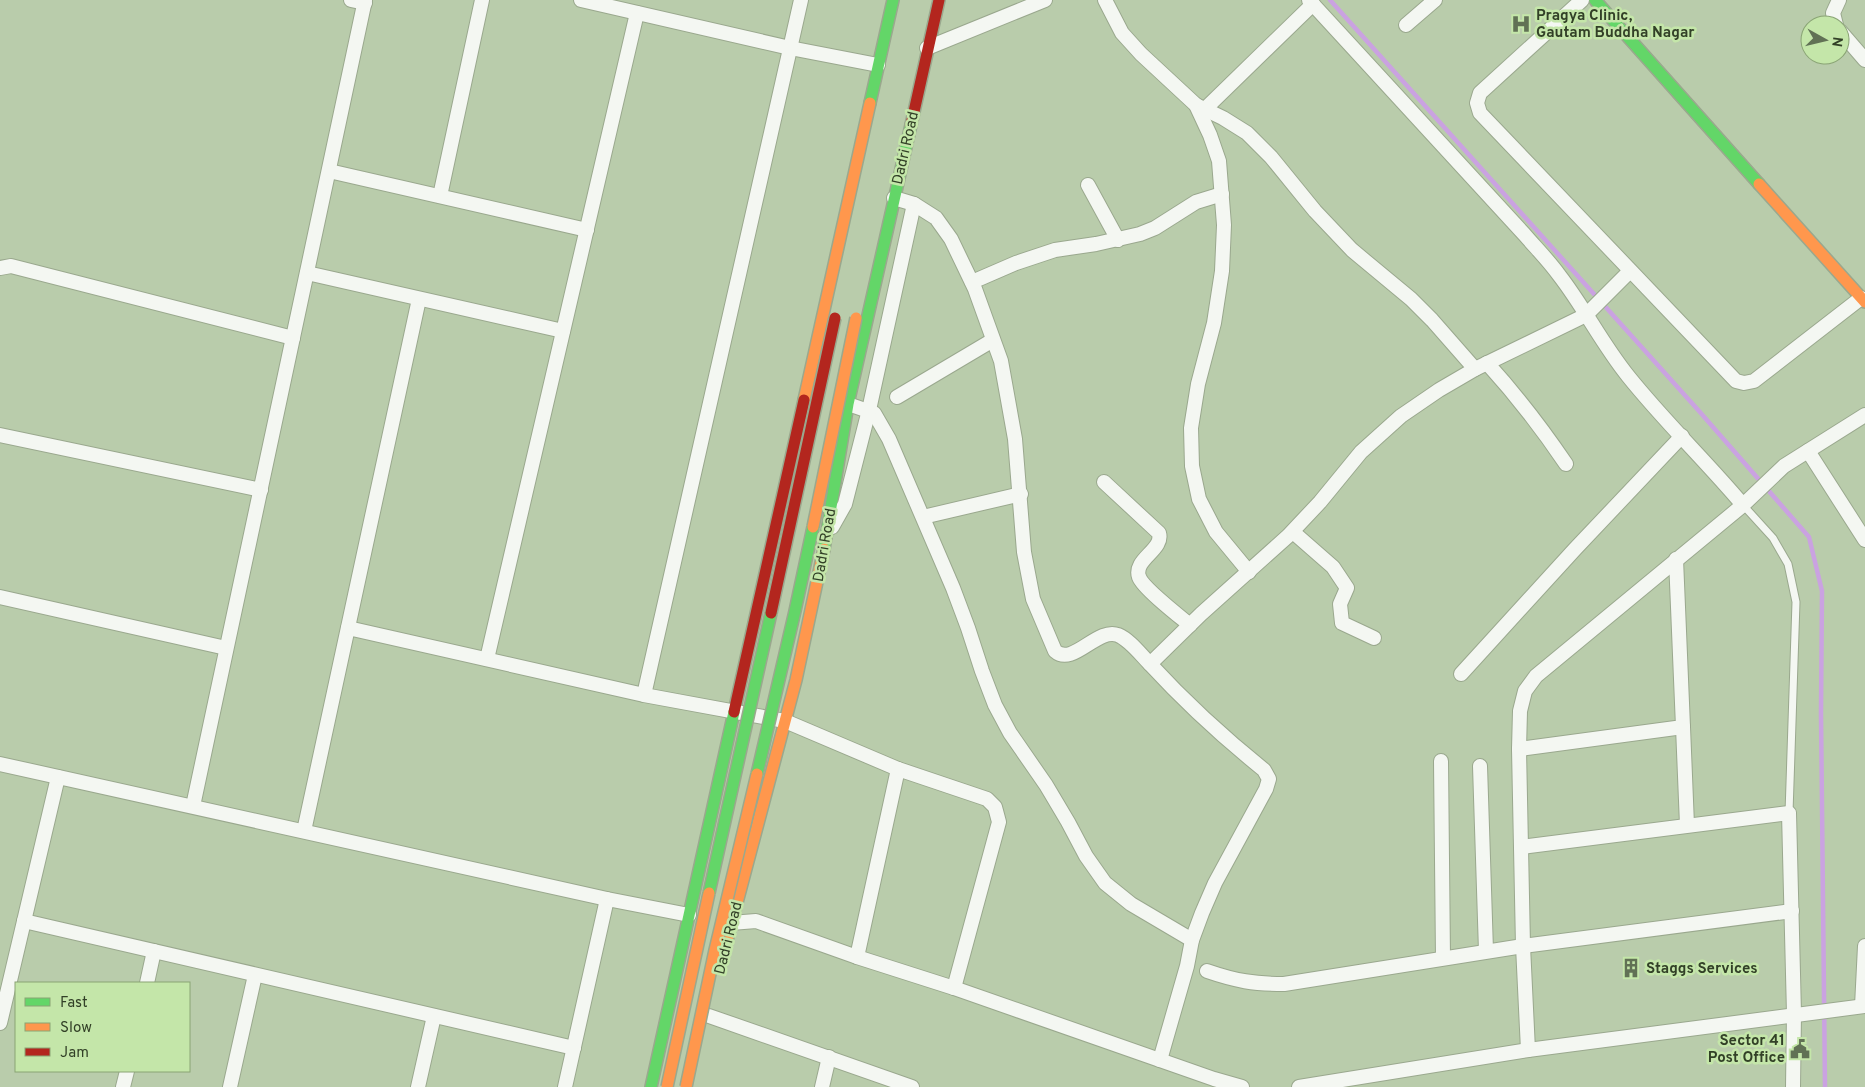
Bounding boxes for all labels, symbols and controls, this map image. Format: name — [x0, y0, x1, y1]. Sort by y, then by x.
place label: Pragya Clinic, Gautam Buddha Nagar — [1536, 7, 1695, 43]
hospital icon: Pragya Clinic, Gautam Buddha Nagar — [1510, 13, 1532, 35]
north arrow — [1800, 15, 1850, 65]
text: N — [1827, 35, 1846, 48]
street label: Dadri Road — [889, 110, 924, 187]
street label: Dadri Road — [810, 507, 841, 584]
street label: Dadri Road — [711, 900, 748, 977]
building icon: Staggs Services — [1620, 957, 1642, 979]
place label: Staggs Services — [1646, 960, 1758, 979]
legend — [15, 982, 190, 1072]
text: Fast — [60, 994, 88, 1013]
text: Slow — [60, 1019, 92, 1038]
place label: Sector 41 Post Office — [1708, 1032, 1785, 1068]
public building icon: Sector 41 Post Office — [1789, 1038, 1811, 1060]
text: Jam — [60, 1044, 89, 1063]

